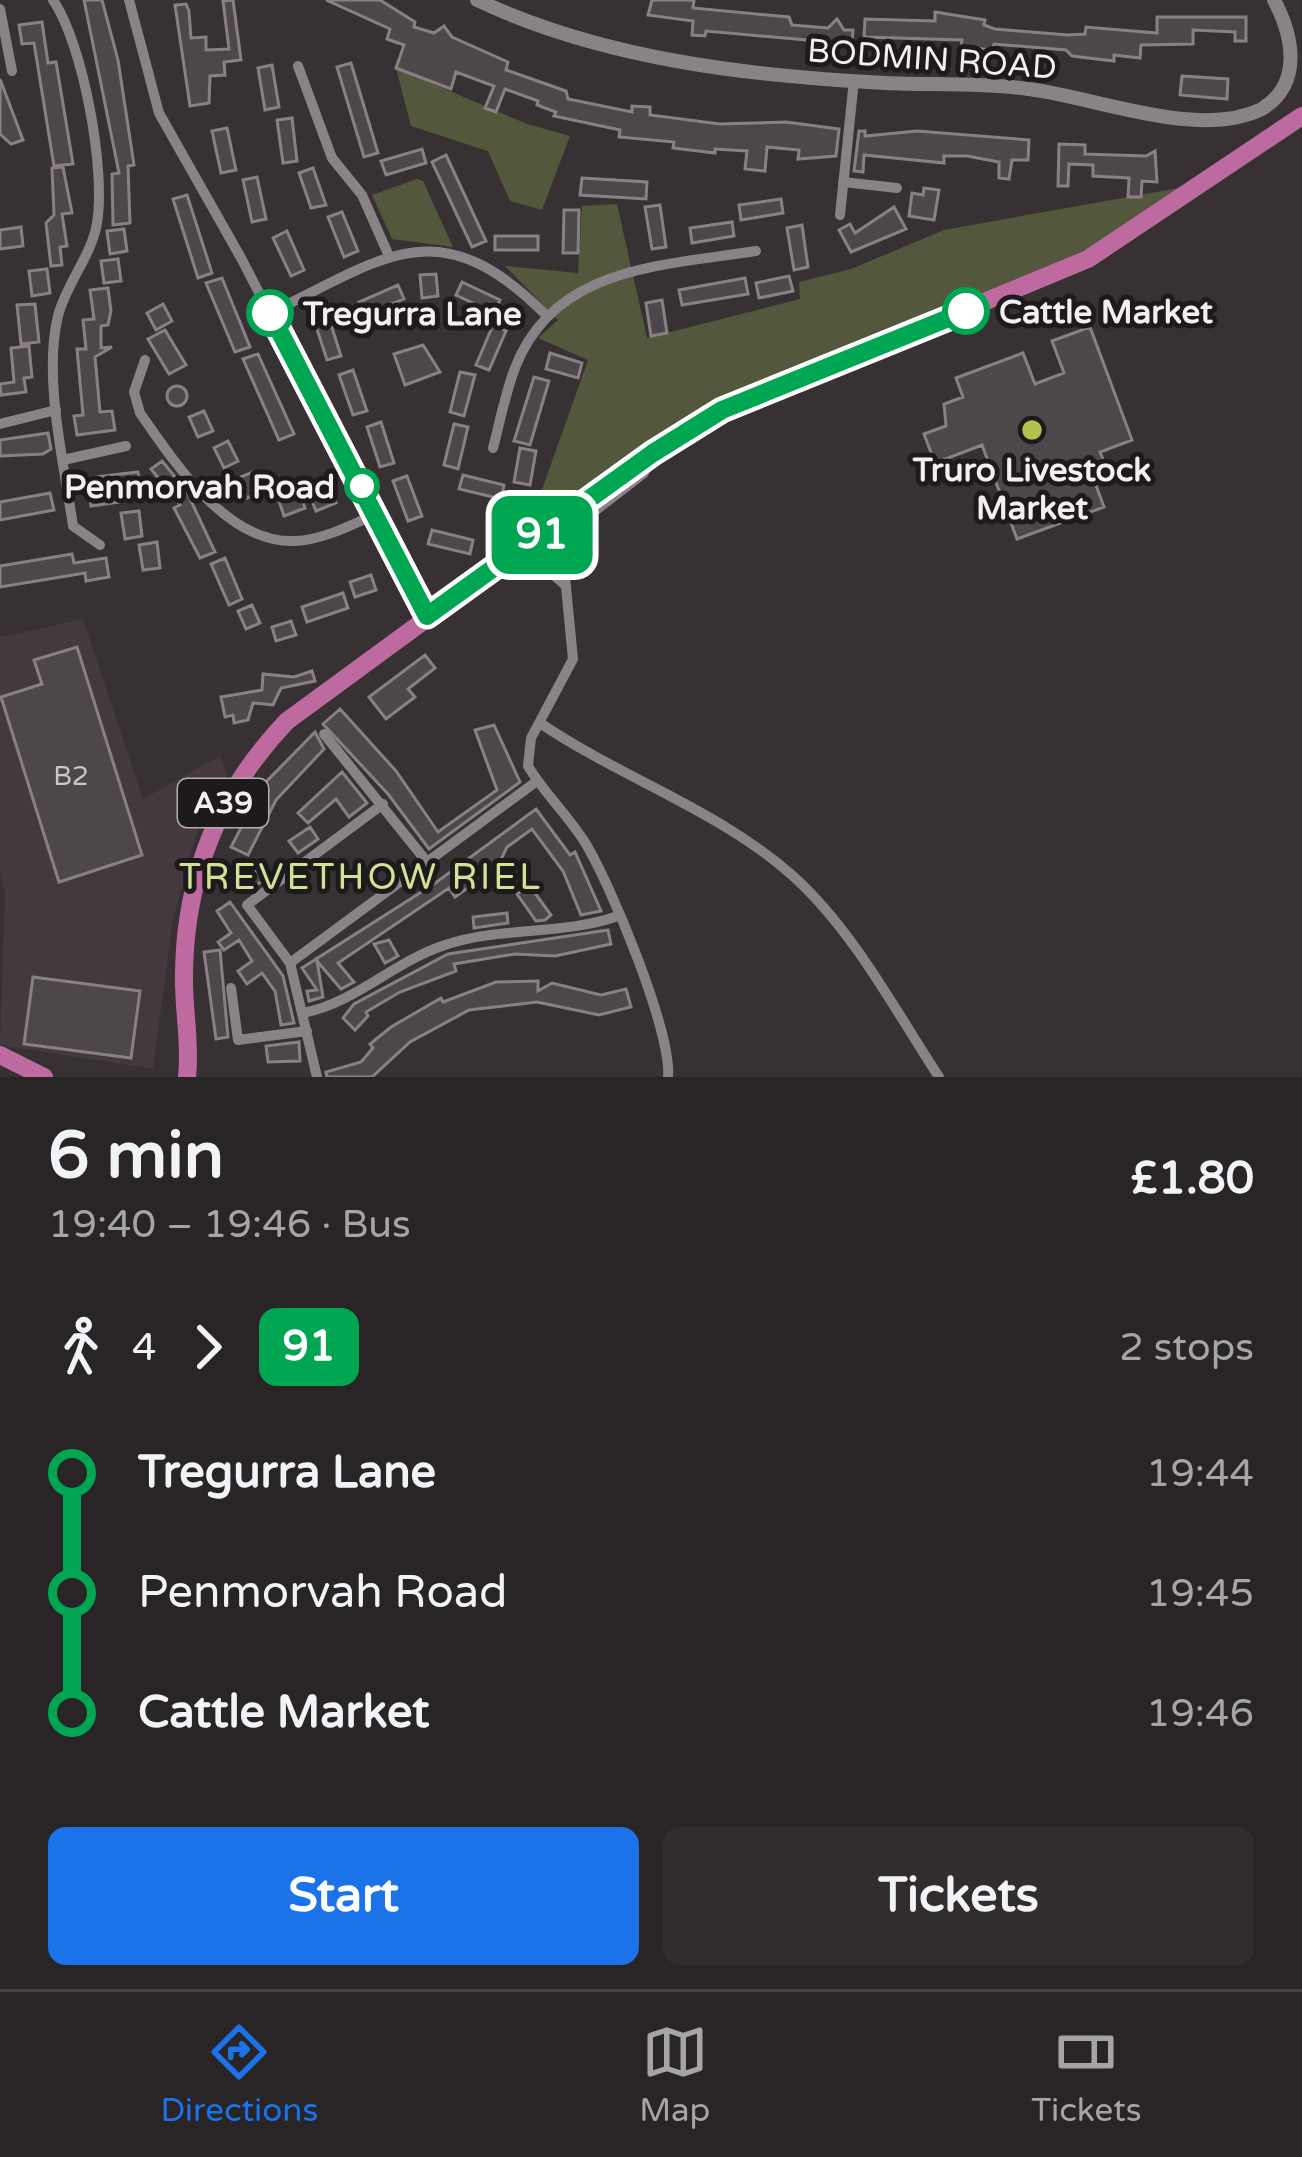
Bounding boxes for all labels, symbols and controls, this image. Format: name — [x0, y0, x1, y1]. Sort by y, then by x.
street label: BODMIN ROAD — [806, 31, 1058, 88]
marker: Cattle Market — [944, 289, 988, 333]
marker: Tregurra Lane — [248, 291, 292, 335]
place label: Cattle Market — [999, 293, 1213, 332]
place label: Tregurra Lane — [302, 295, 522, 334]
marker: Truro Livestock Market — [1019, 417, 1045, 443]
place label: Truro Livestock Market — [912, 451, 1151, 528]
place label: Penmorvah Road — [64, 468, 335, 507]
marker: Penmorvah Road — [346, 470, 378, 502]
line badge: 91 — [488, 496, 596, 574]
text: 91 — [516, 509, 568, 560]
house number: B2 — [53, 760, 89, 793]
road number: A39 — [178, 779, 268, 827]
district label: TREVETHOW RIEL — [179, 856, 543, 899]
text: 6 min — [48, 1116, 224, 1196]
text: £1.80 — [1131, 1152, 1254, 1206]
text: 19:40 – 19:46 · Bus — [48, 1201, 411, 1248]
icon: walk — [48, 1314, 114, 1380]
icon: forward — [175, 1314, 241, 1380]
text: 91 — [283, 1321, 335, 1372]
text: 4 — [132, 1324, 157, 1371]
text: 2 stops — [1119, 1324, 1254, 1371]
text: Tregurra Lane — [138, 1446, 436, 1500]
text: 19:44 — [1146, 1450, 1254, 1497]
text: Penmorvah Road — [138, 1566, 507, 1620]
text: 19:45 — [1146, 1570, 1254, 1617]
text: Cattle Market — [138, 1686, 430, 1740]
text: 19:46 — [1146, 1690, 1254, 1737]
button: Start — [48, 1827, 639, 1965]
button: Tickets — [663, 1827, 1254, 1965]
tab: Directions — [160, 2019, 318, 2130]
tab: Map — [639, 2019, 710, 2130]
tab: Tickets — [1031, 2019, 1142, 2130]

